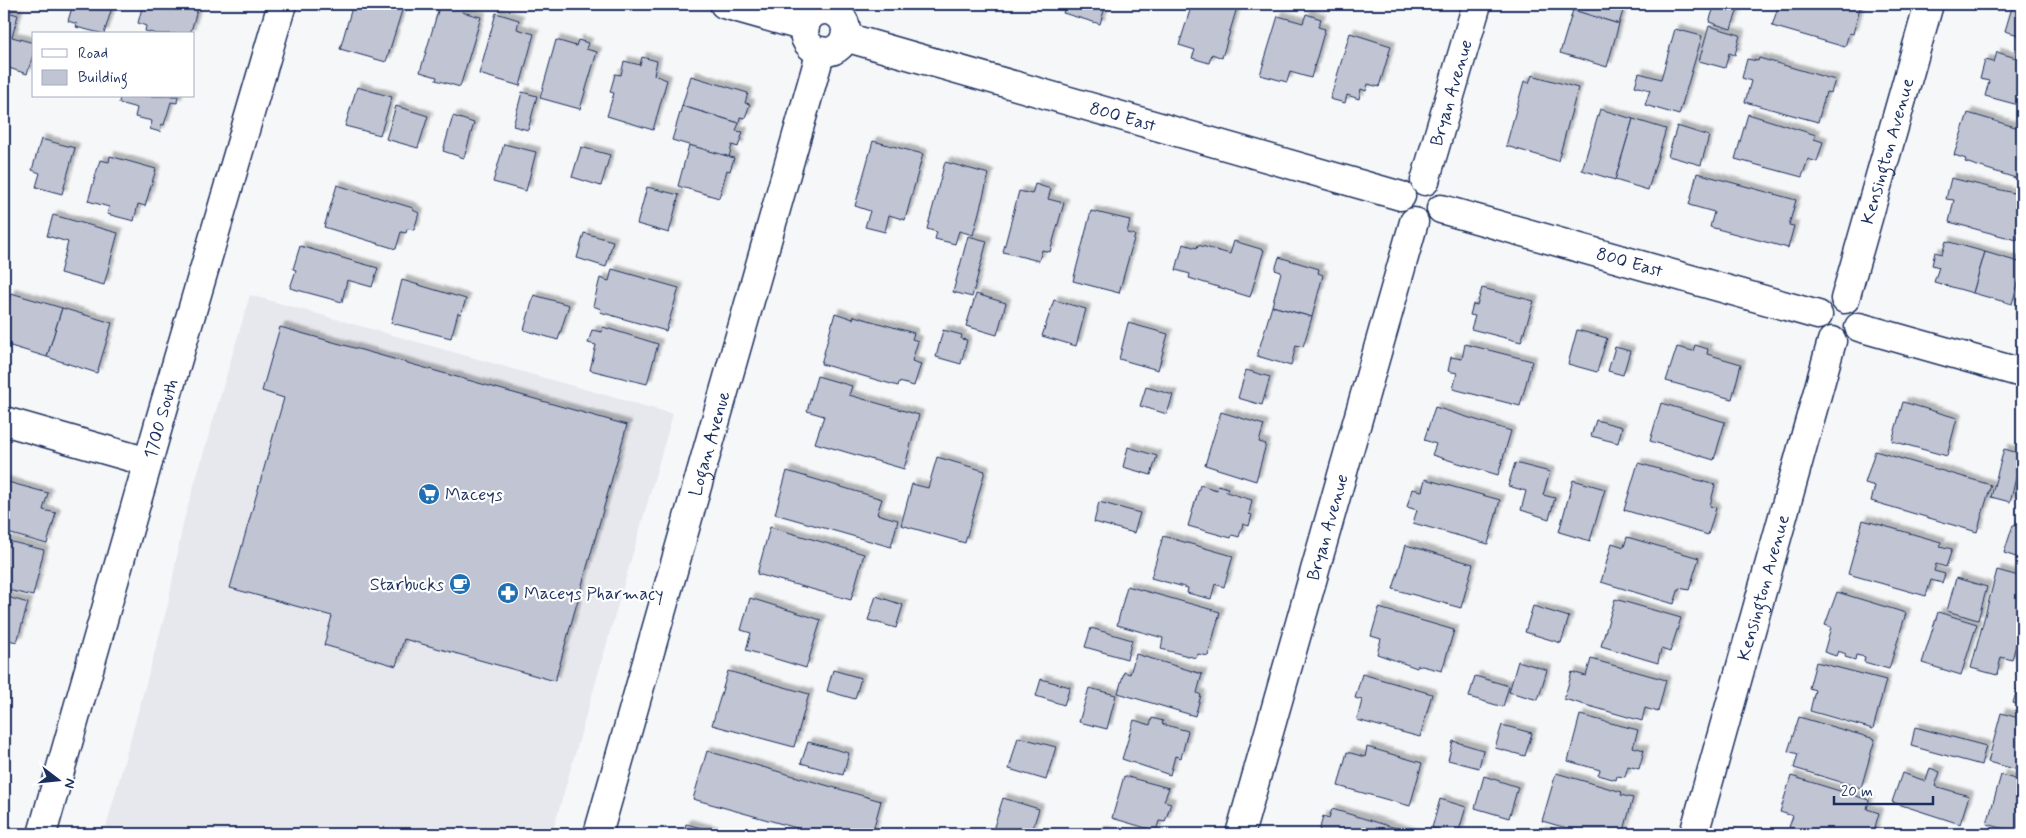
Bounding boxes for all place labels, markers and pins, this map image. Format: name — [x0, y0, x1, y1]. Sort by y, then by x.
supermarket icon: Maceys — [417, 482, 441, 506]
place label: Maceys — [445, 483, 503, 507]
cafe icon: Starbucks — [448, 572, 472, 596]
place label: Starbucks — [370, 573, 444, 597]
pharmacy icon: Maceys Pharmacy — [496, 581, 520, 605]
place label: Maceys Pharmacy — [524, 582, 664, 606]

